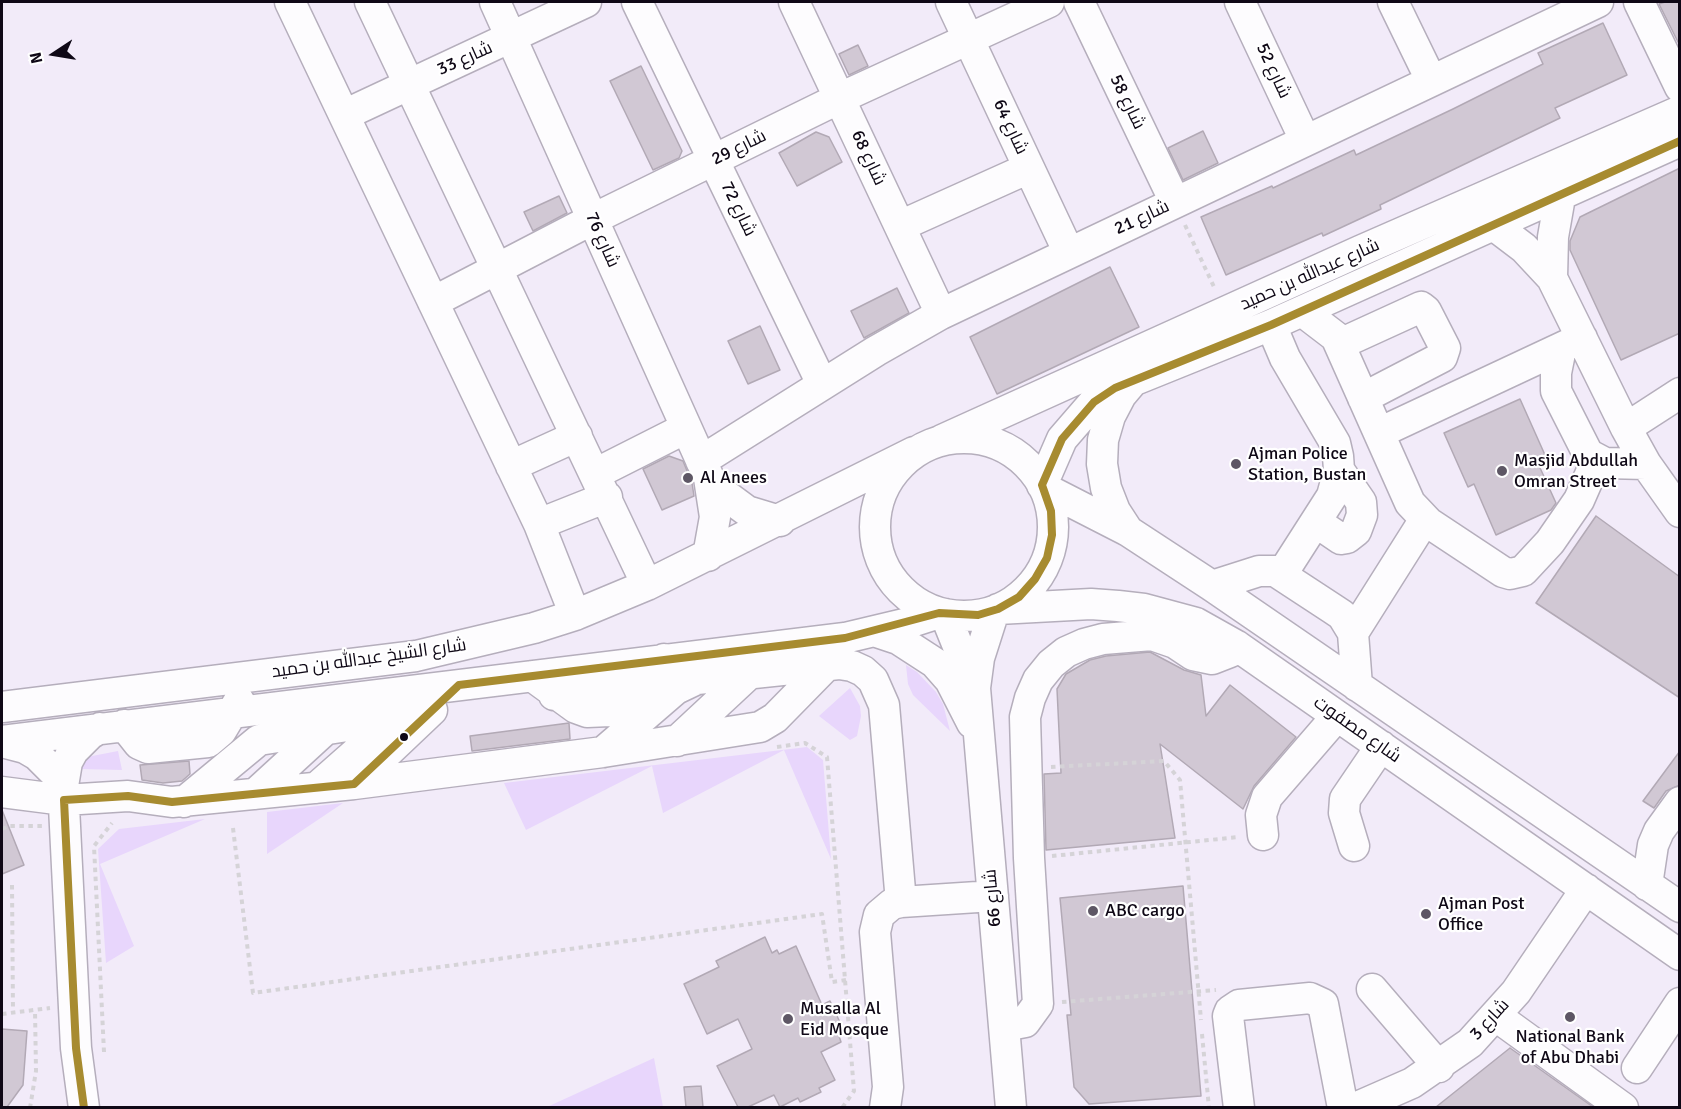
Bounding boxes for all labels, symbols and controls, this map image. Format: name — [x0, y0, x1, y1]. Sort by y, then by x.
north arrow — [24, 24, 84, 84]
street label: شارع 33 — [434, 37, 496, 81]
street label: شارع 52 — [1251, 40, 1295, 102]
text: N — [25, 50, 47, 65]
street label: شارع 58 — [1105, 71, 1149, 133]
street label: شارع 64 — [988, 96, 1032, 158]
street label: شارع 29 — [708, 126, 770, 170]
street label: شارع 68 — [846, 127, 890, 189]
street label: شارع 72 — [716, 178, 760, 240]
street label: شارع 21 — [1111, 196, 1173, 240]
street label: شارع 76 — [580, 209, 624, 271]
street label: شارع عبدالله بن حميد — [1237, 235, 1383, 315]
place label: Ajman Police Station, Bustan — [1248, 443, 1366, 486]
place label: Masjid Abdullah Omran Street — [1514, 450, 1638, 492]
marker: Ajman Police Station, Bustan — [1229, 457, 1243, 471]
marker: Masjid Abdullah Omran Street — [1495, 464, 1509, 478]
place label: Al Anees — [700, 467, 767, 489]
marker: Al Anees — [681, 471, 695, 485]
street label: شارع الشيخ عبدالله بن حميد — [270, 635, 468, 683]
street label: شارع مصفوت — [1309, 692, 1405, 768]
unlabelled marker — [398, 731, 410, 743]
street label: شارع 66 — [980, 868, 1006, 928]
place label: Ajman Post Office — [1438, 893, 1525, 936]
place label: ABC cargo — [1105, 900, 1185, 922]
marker: ABC cargo — [1086, 904, 1100, 918]
marker: Ajman Post Office — [1419, 907, 1433, 921]
street label: شارع 3 — [1466, 995, 1514, 1045]
place label: Musalla Al Eid Mosque — [800, 998, 889, 1040]
marker: National Bank of Abu Dhabi — [1563, 1010, 1577, 1024]
marker: Musalla Al Eid Mosque — [781, 1012, 795, 1026]
place label: National Bank of Abu Dhabi — [1516, 1026, 1624, 1068]

